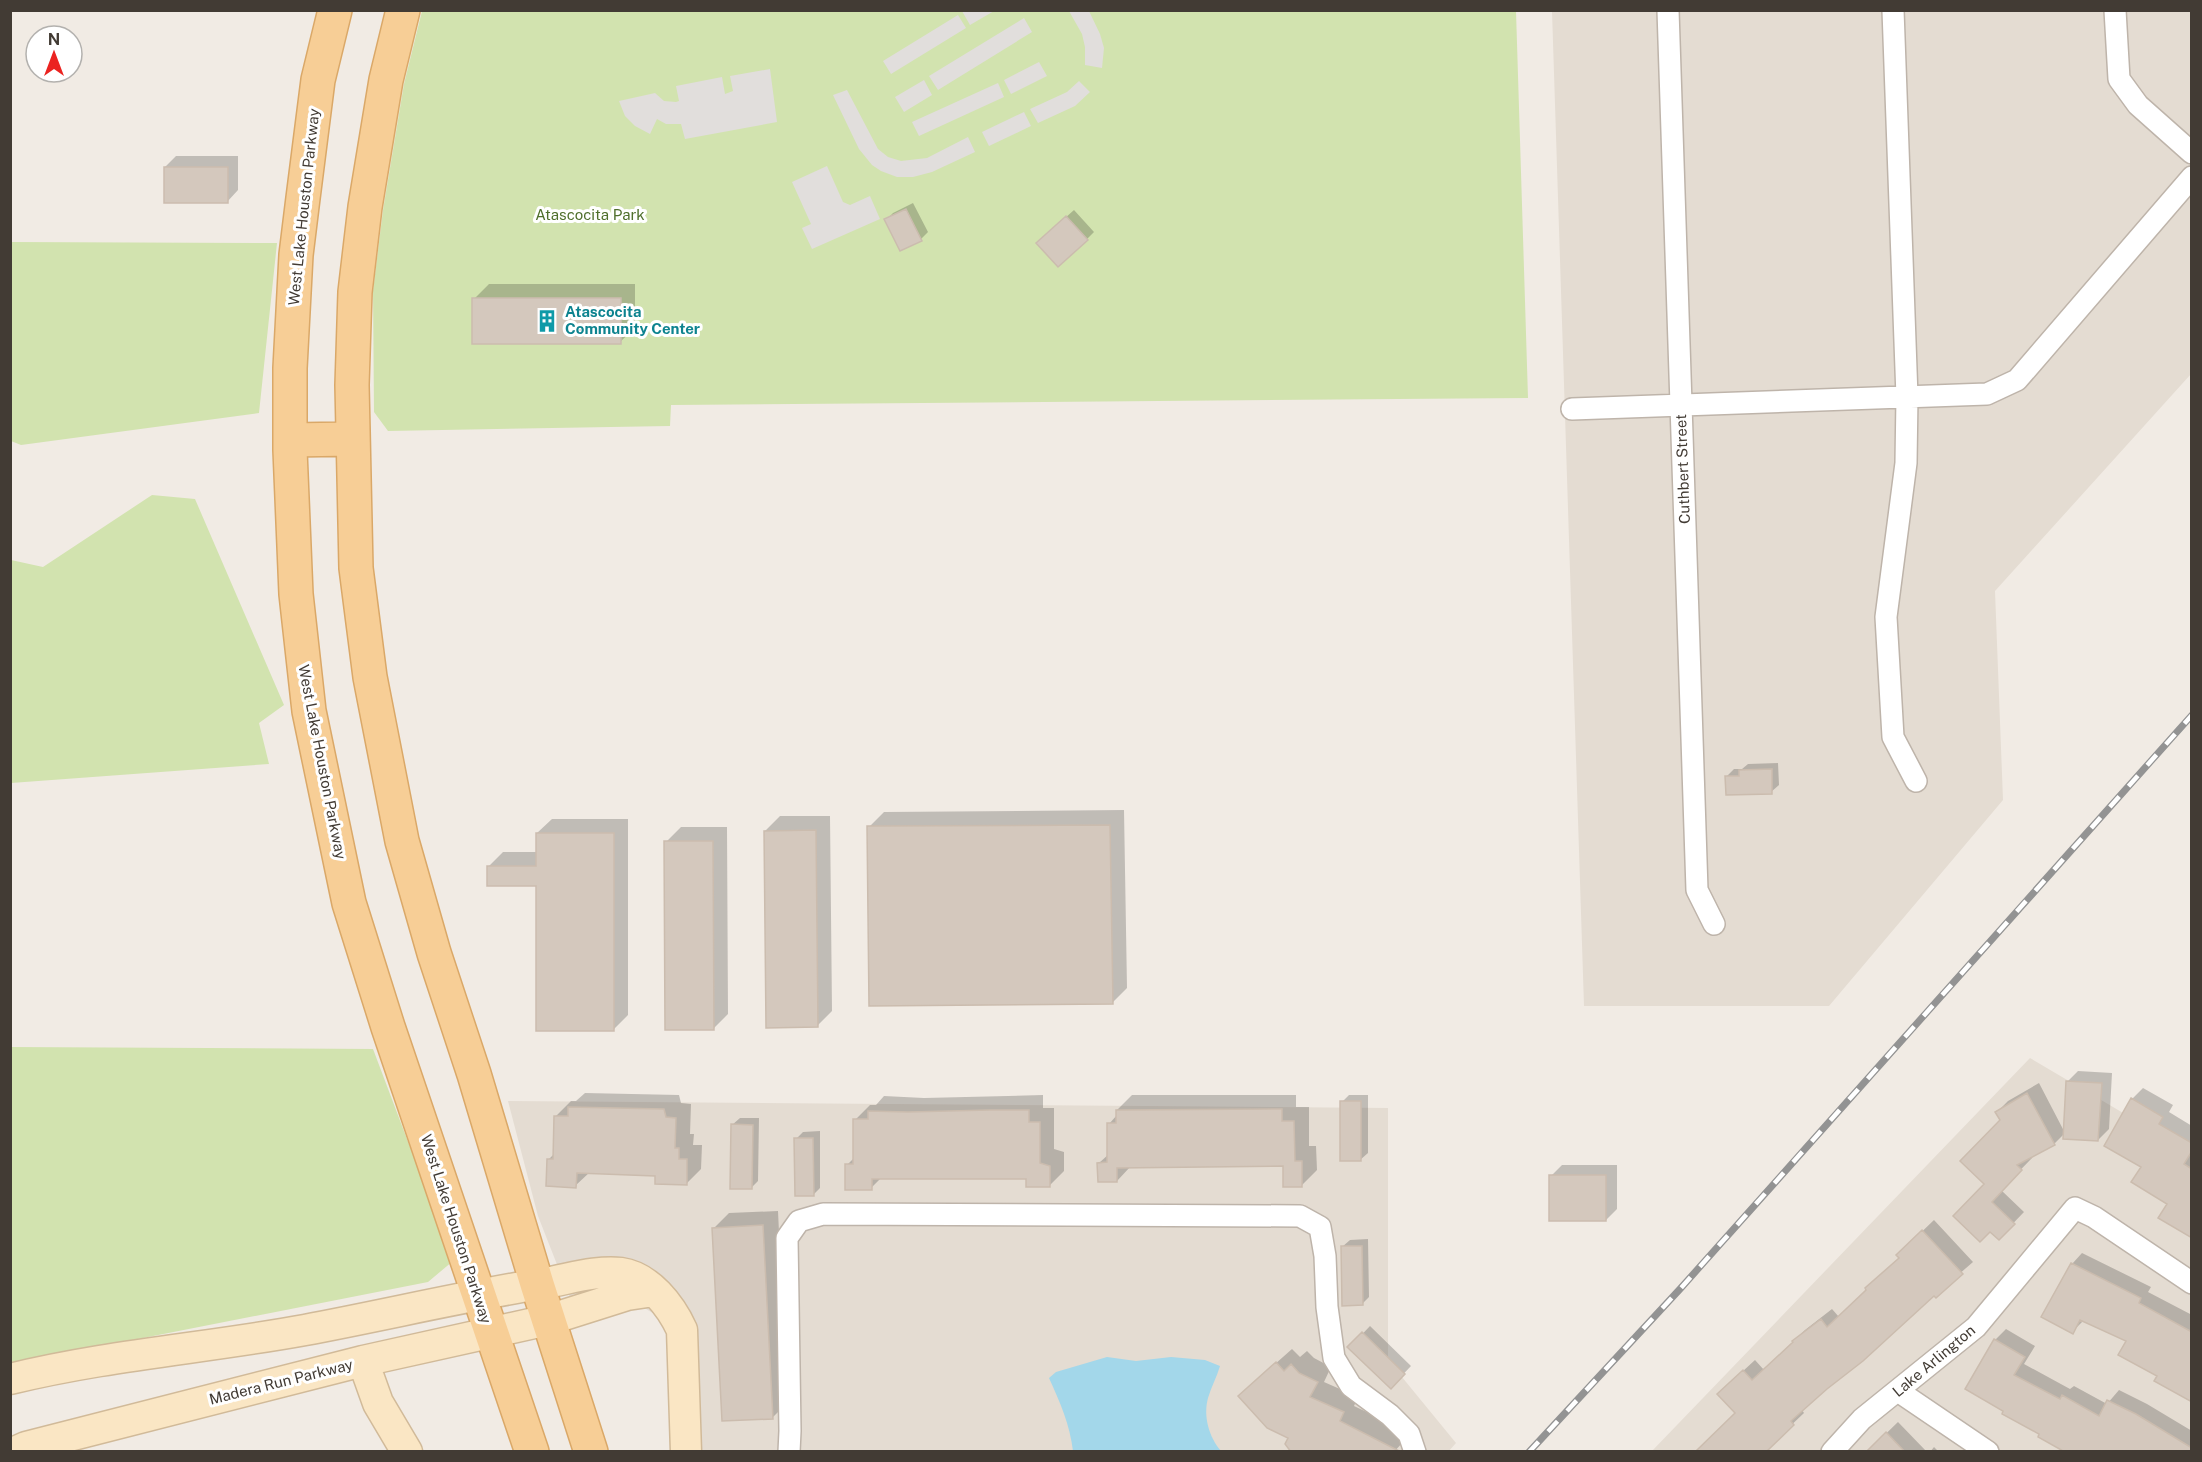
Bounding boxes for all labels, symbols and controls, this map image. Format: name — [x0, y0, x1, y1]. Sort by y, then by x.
north arrow — [24, 24, 84, 84]
text: N — [48, 30, 60, 49]
street label: West Lake Houston Parkway — [285, 108, 322, 306]
park label: Atascocita Park — [535, 206, 645, 223]
place label: Atascocita Community Center — [565, 303, 700, 337]
building icon: Atascocita Community Center — [534, 308, 560, 334]
street label: Cuthbert Street — [1672, 414, 1693, 524]
street label: West Lake Houston Parkway — [295, 663, 350, 861]
street label: West Lake Houston Parkway — [418, 1132, 495, 1326]
street label: Lake Arlington — [1889, 1321, 1978, 1400]
street label: Madera Run Parkway — [207, 1355, 354, 1408]

